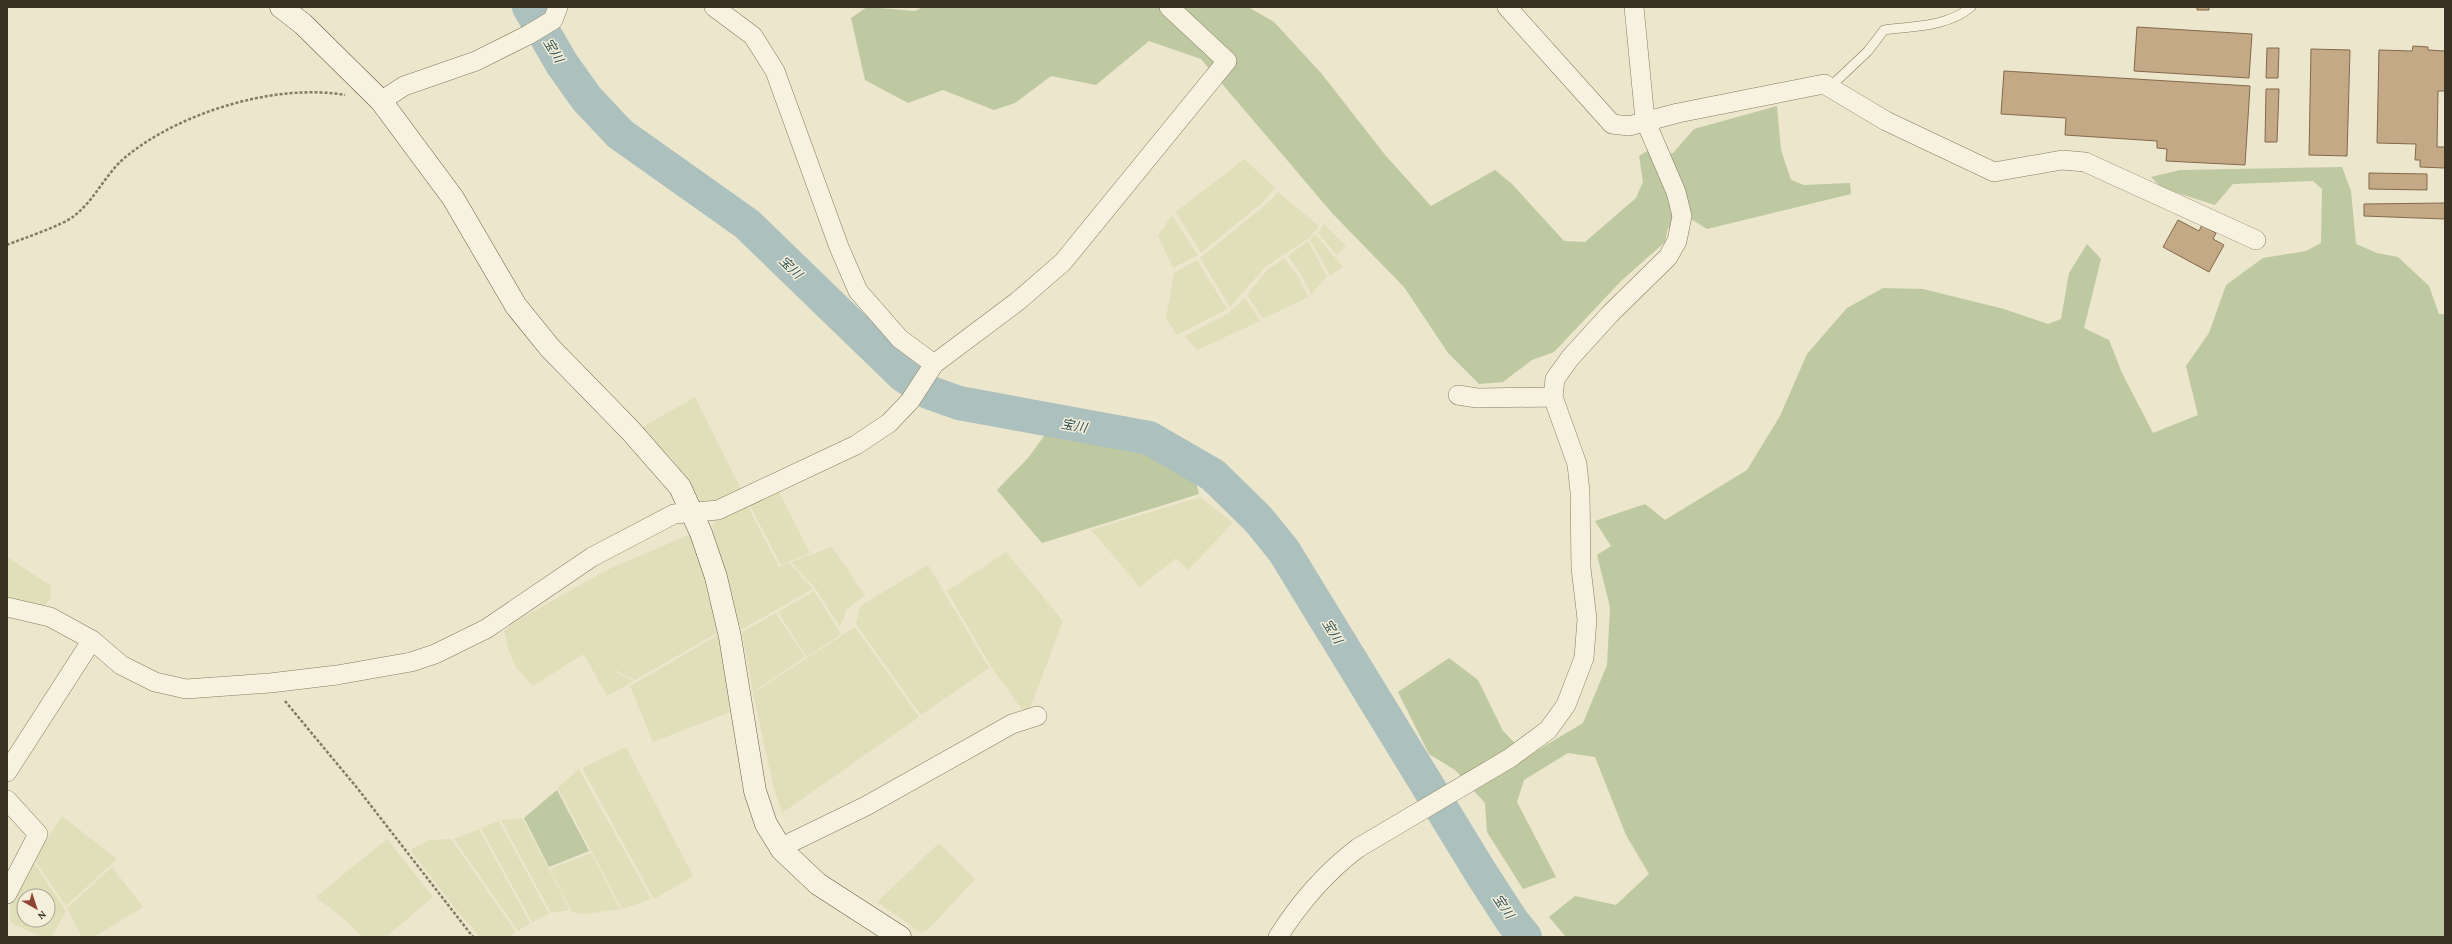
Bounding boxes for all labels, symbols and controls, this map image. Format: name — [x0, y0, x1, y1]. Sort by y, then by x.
water label: 宝川 — [540, 35, 568, 67]
water label: 宝川 — [776, 253, 807, 283]
water label: 宝川 — [1060, 416, 1090, 435]
water label: 宝川 — [1319, 616, 1347, 648]
north arrow — [16, 888, 56, 928]
water label: 宝川 — [1490, 891, 1518, 923]
text: N — [35, 909, 49, 923]

